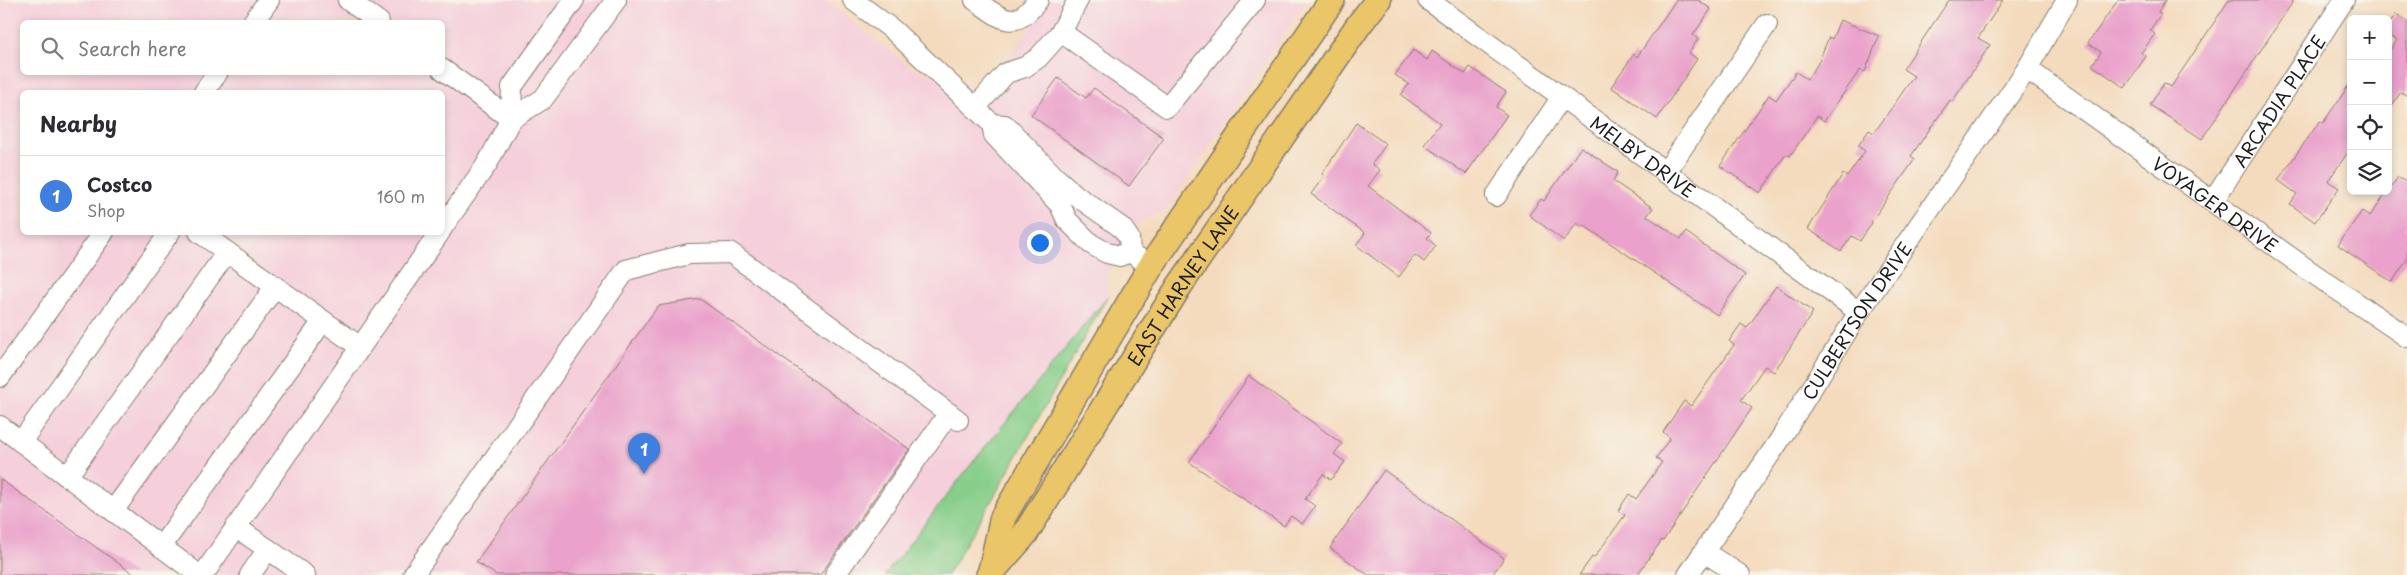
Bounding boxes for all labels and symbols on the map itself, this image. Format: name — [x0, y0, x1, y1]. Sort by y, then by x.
street label: ARCADIA PLACE — [2226, 29, 2332, 172]
street label: MELBY DRIVE — [1585, 109, 1702, 203]
street label: VOYAGER DRIVE — [2147, 150, 2284, 258]
street label: EAST HARNEY LANE — [1120, 200, 1245, 370]
your location — [1027, 230, 1053, 256]
street label: CULBERTSON DRIVE — [1794, 236, 1917, 405]
pin: 1 — [628, 433, 660, 474]

